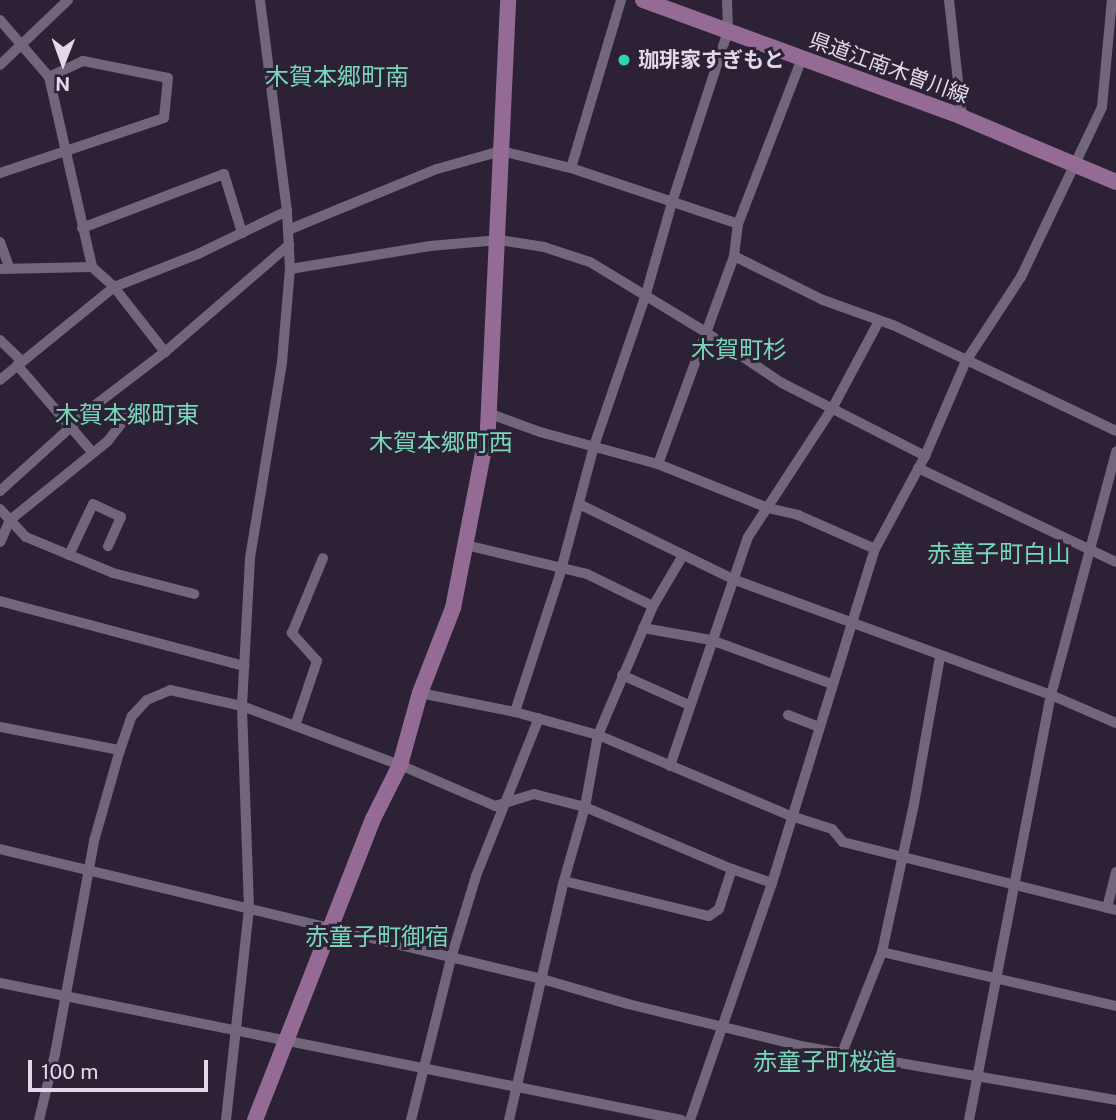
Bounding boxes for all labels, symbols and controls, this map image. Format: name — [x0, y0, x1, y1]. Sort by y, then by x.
street label: 県道江南木曽川線 — [806, 27, 972, 109]
north arrow — [28, 28, 98, 98]
place label: 珈琲家すぎもと — [638, 47, 785, 73]
marker: 珈琲家すぎもと — [616, 52, 632, 68]
district label: 木賀本郷町南 — [265, 63, 409, 91]
text: N — [55, 73, 70, 95]
district label: 木賀町杉 — [691, 336, 787, 364]
district label: 木賀本郷町東 — [55, 401, 199, 429]
district label: 木賀本郷町西 — [369, 429, 513, 457]
district label: 赤童子町白山 — [927, 540, 1071, 568]
district label: 赤童子町御宿 — [305, 923, 449, 951]
scale bar — [32, 1046, 212, 1090]
district label: 赤童子町桜道 — [753, 1048, 897, 1076]
text: 100 m — [41, 1059, 98, 1084]

